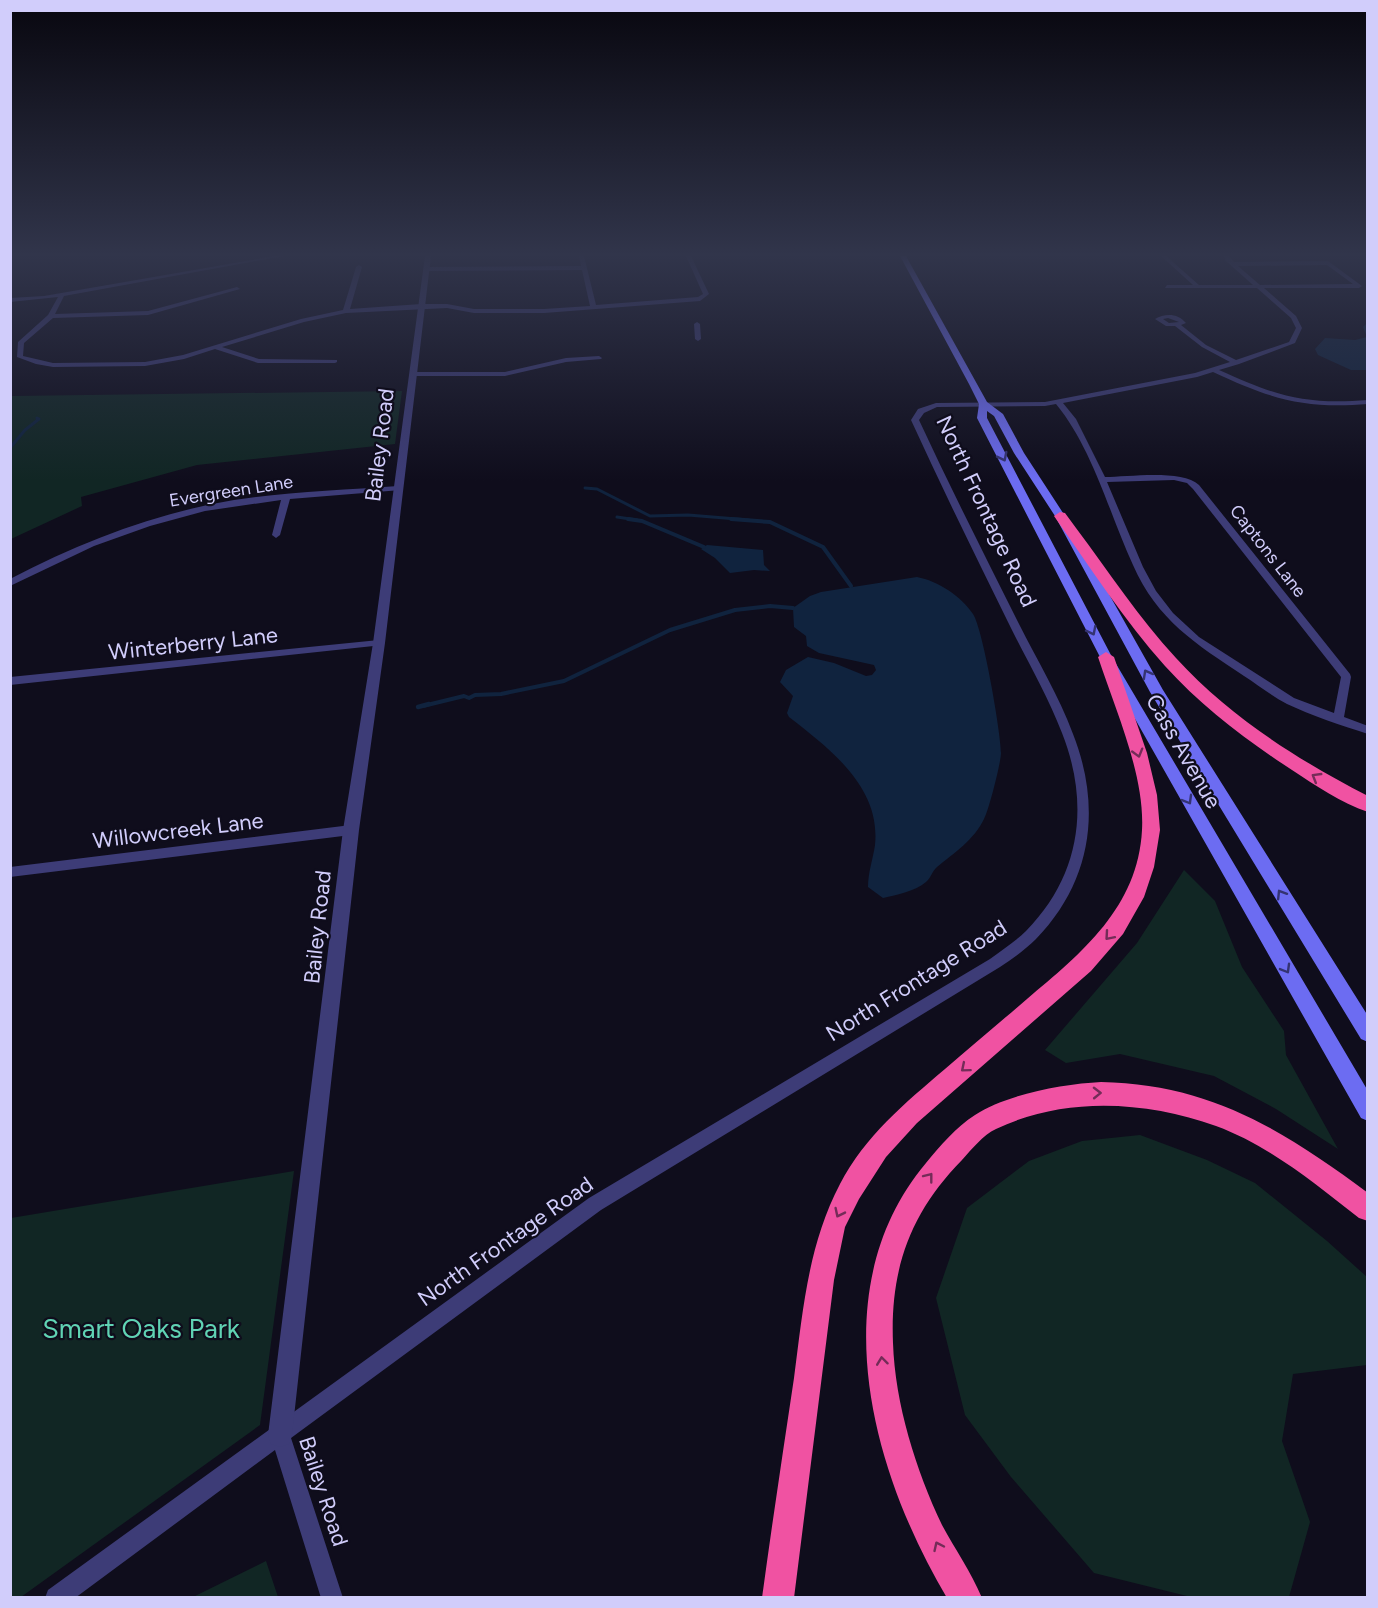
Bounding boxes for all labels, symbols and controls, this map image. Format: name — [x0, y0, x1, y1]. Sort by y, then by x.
street label: Bailey Road — [359, 387, 400, 503]
street label: North Frontage Road — [930, 411, 1043, 611]
one-way arrow — [995, 451, 1007, 462]
street label: Evergreen Lane — [168, 470, 295, 512]
street label: Captons Lane — [1225, 500, 1311, 602]
street label: Winterberry Lane — [107, 621, 279, 666]
one-way arrow — [1085, 624, 1096, 635]
one-way arrow — [1143, 669, 1154, 680]
street label: Cass Avenue — [1140, 689, 1227, 813]
one-way arrow — [1131, 747, 1143, 757]
one-way arrow — [1312, 772, 1322, 784]
one-way arrow — [1181, 794, 1193, 804]
street label: Willowcreek Lane — [91, 807, 265, 854]
street label: Bailey Road — [298, 869, 337, 985]
one-way arrow — [1278, 889, 1289, 900]
street label: North Frontage Road — [821, 914, 1012, 1047]
one-way arrow — [1105, 929, 1116, 940]
one-way arrow — [1279, 963, 1290, 973]
one-way arrow — [961, 1061, 972, 1072]
one-way arrow — [1092, 1087, 1101, 1099]
street label: North Frontage Road — [412, 1171, 598, 1312]
one-way arrow — [922, 1173, 933, 1184]
one-way arrow — [835, 1207, 846, 1218]
park label: Smart Oaks Park — [42, 1312, 241, 1345]
one-way arrow — [876, 1356, 889, 1365]
street label: Bailey Road — [293, 1433, 354, 1550]
one-way arrow — [933, 1542, 945, 1553]

